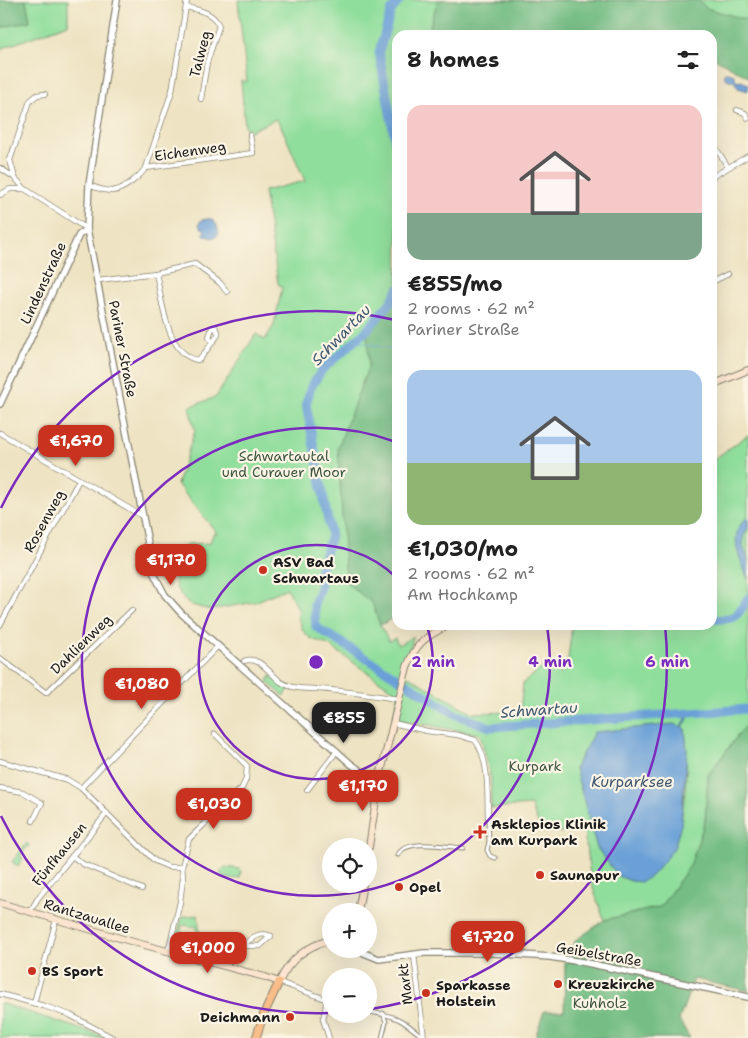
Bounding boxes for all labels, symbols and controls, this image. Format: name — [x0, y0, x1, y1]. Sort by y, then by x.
street label: Talweg — [185, 29, 215, 79]
text: 8 homes — [407, 46, 499, 74]
icon: filters — [674, 46, 702, 74]
street label: Eichenweg — [153, 137, 227, 165]
icon: home — [510, 138, 600, 228]
street label: Lindenstraße — [16, 239, 70, 327]
text: €855/mo — [407, 270, 503, 298]
text: 2 rooms · 62 m² — [407, 298, 535, 319]
street label: Pariner Straße — [105, 299, 141, 399]
water label: Schwartau — [307, 300, 375, 370]
text: Pariner Straße — [407, 319, 520, 340]
icon: home — [510, 403, 600, 493]
pin: €1,670 — [35, 424, 117, 467]
text: €1,670 — [49, 430, 103, 451]
park label: Schwartautal und Curauer Moor — [222, 447, 347, 481]
street label: Rosenweg — [19, 487, 69, 555]
text: €1,030/mo — [407, 535, 518, 563]
pin: €1,170 — [130, 544, 212, 586]
text: €1,170 — [146, 549, 196, 570]
place label: ASV Bad Schwartaus — [273, 553, 359, 587]
text: 2 rooms · 62 m² — [407, 563, 535, 584]
marker: ASV Bad Schwartaus — [257, 564, 269, 576]
text: Am Hochkamp — [407, 584, 518, 605]
street label: Dahlienweg — [46, 610, 116, 678]
text: 2 min — [411, 652, 455, 672]
text: 4 min — [528, 652, 572, 672]
text: 6 min — [645, 652, 689, 672]
centre of rings — [307, 653, 325, 671]
pin: €1,080 — [101, 668, 183, 710]
text: €1,080 — [115, 673, 169, 694]
water label: Schwartau — [500, 697, 579, 723]
pin: €855 — [314, 702, 374, 744]
text: €855 — [323, 707, 365, 728]
park label: Kurpark — [508, 757, 562, 775]
pin: €1,170 — [322, 770, 404, 812]
water label: Kurparksee — [591, 772, 673, 792]
text: €1,170 — [338, 775, 388, 796]
pin: €1,030 — [173, 788, 255, 830]
text: €1,030 — [187, 793, 241, 814]
place label: Asklepios Klinik am Kurpark — [491, 815, 606, 849]
street label: Fünfhausen — [28, 818, 90, 890]
marker: Asklepios Klinik am Kurpark — [473, 825, 487, 839]
map controls — [322, 838, 377, 1023]
button: locate — [322, 838, 377, 893]
place label: Saunapur — [550, 866, 620, 884]
marker: Saunapur — [534, 869, 546, 881]
place label: Opel — [409, 878, 441, 896]
marker: Opel — [393, 881, 405, 893]
street label: Rantzauallee — [41, 894, 133, 938]
button: + — [322, 903, 377, 958]
pin: €1,720 — [447, 920, 529, 963]
text: €1,720 — [462, 926, 514, 947]
pin: €1,000 — [167, 932, 249, 974]
text: €1,000 — [181, 937, 235, 958]
street label: Geibelstraße — [555, 938, 643, 970]
place label: BS Sport — [42, 962, 103, 980]
street label: Markt — [394, 962, 416, 1006]
marker: BS Sport — [26, 965, 38, 977]
button: − — [322, 968, 377, 1023]
place label: Kreuzkirche — [568, 975, 655, 993]
place label: Sparkasse Holstein — [436, 976, 511, 1010]
marker: Kreuzkirche — [552, 978, 564, 990]
marker: Sparkasse Holstein — [420, 987, 432, 999]
park label: Kuhholz — [573, 994, 627, 1012]
place label: Deichmann — [200, 1008, 280, 1026]
marker: Deichmann — [284, 1011, 296, 1023]

